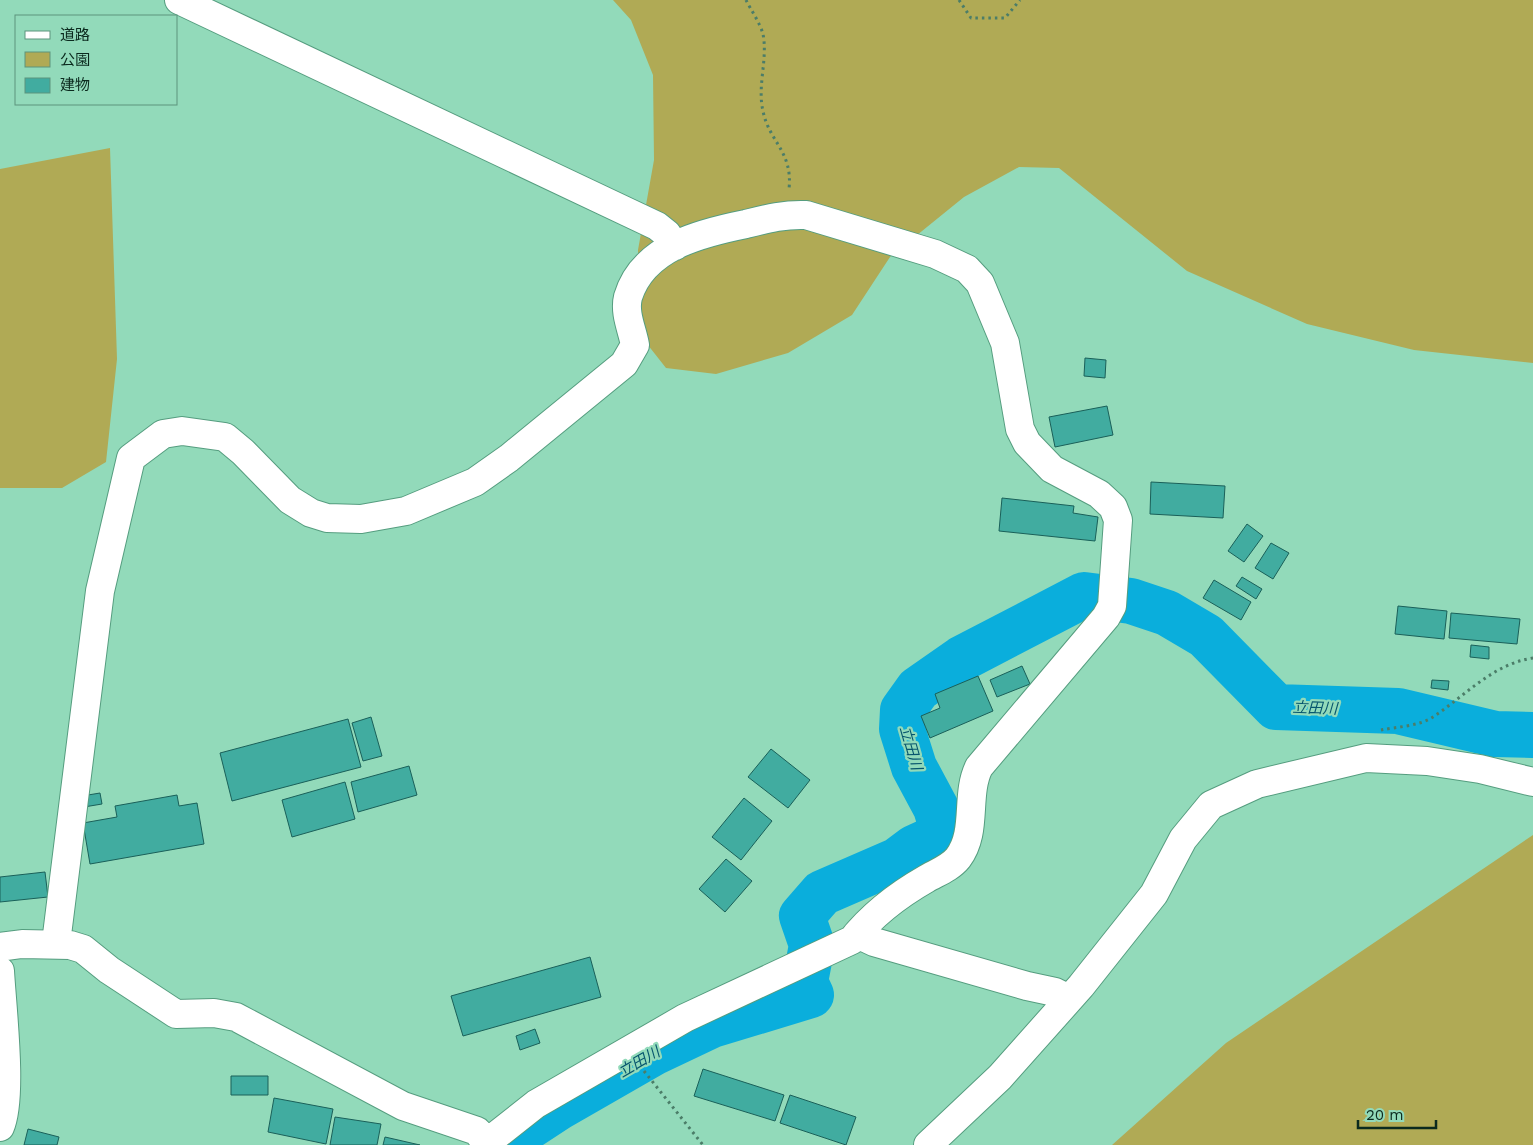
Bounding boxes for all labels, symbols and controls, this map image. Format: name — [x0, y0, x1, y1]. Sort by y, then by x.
legend — [15, 15, 178, 105]
text: 道路 — [60, 26, 90, 44]
text: 公園 — [60, 51, 90, 69]
text: 建物 — [60, 76, 90, 94]
water label: 立田川 — [1292, 698, 1340, 718]
water label: 立田川 — [896, 724, 926, 774]
water label: 立田川 — [615, 1042, 665, 1081]
scale bar — [1358, 1098, 1436, 1130]
text: 20 m — [1366, 1106, 1404, 1124]

